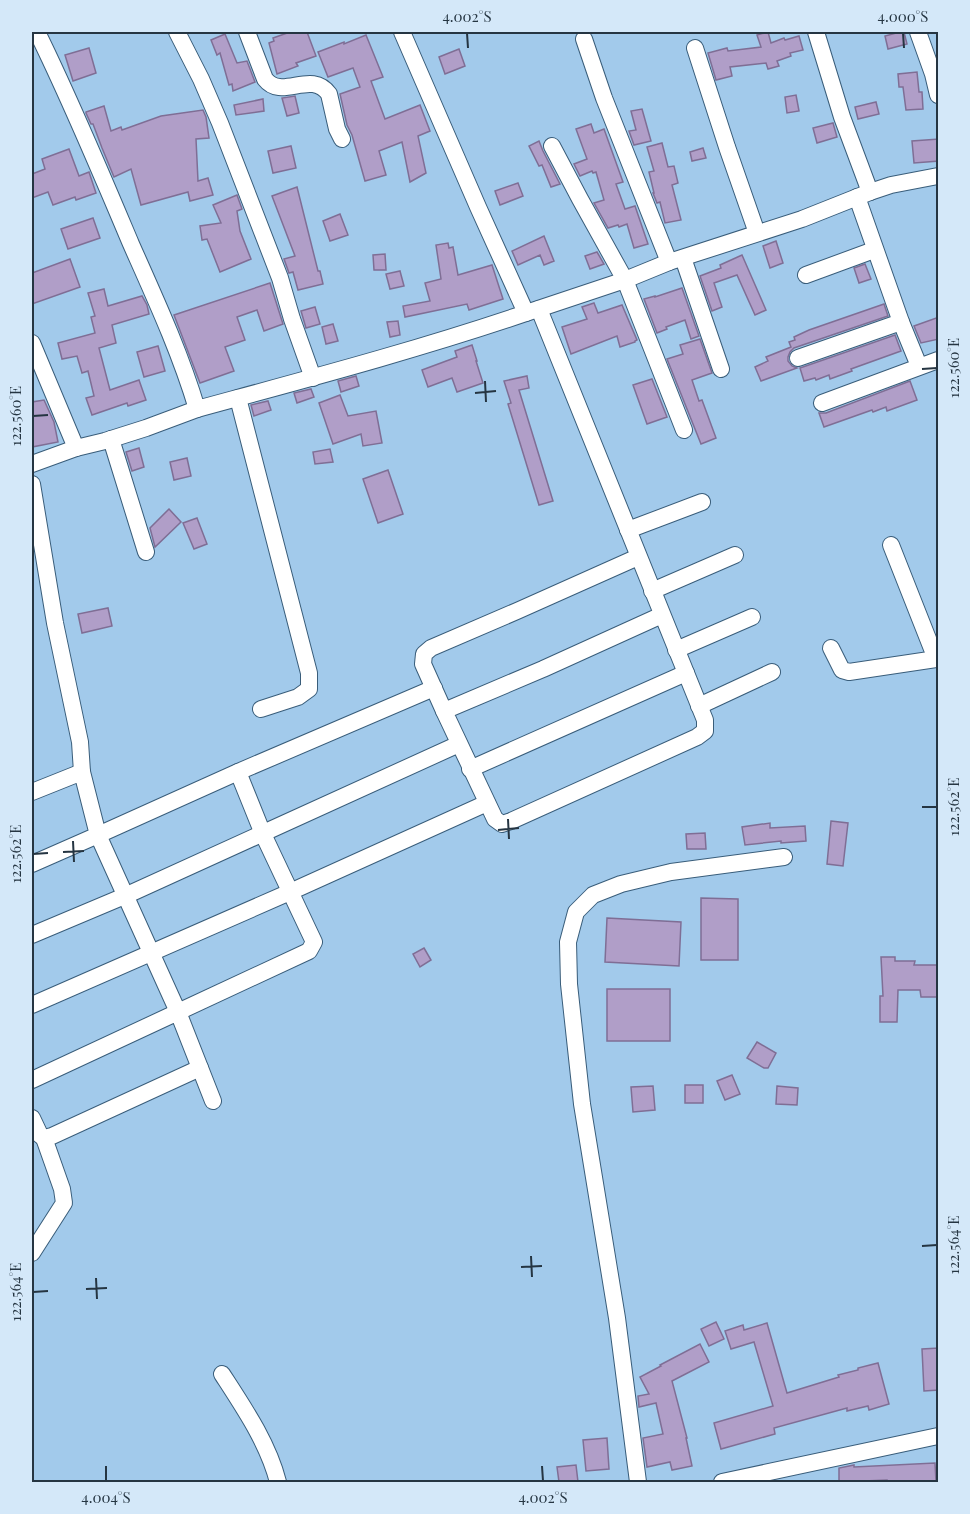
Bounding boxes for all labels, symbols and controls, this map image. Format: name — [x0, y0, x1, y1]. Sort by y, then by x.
text: 4.002°S — [442, 6, 492, 26]
text: 4.000°S — [878, 6, 928, 26]
text: 122.560°E — [943, 338, 963, 398]
text: 122.560°E — [5, 386, 25, 446]
text: 122.562°E — [943, 778, 963, 836]
text: 122.562°E — [5, 825, 25, 883]
text: 122.564°E — [943, 1216, 963, 1274]
text: 122.564°E — [5, 1263, 25, 1321]
text: 4.004°S — [81, 1487, 131, 1507]
text: 4.002°S — [518, 1487, 568, 1507]

